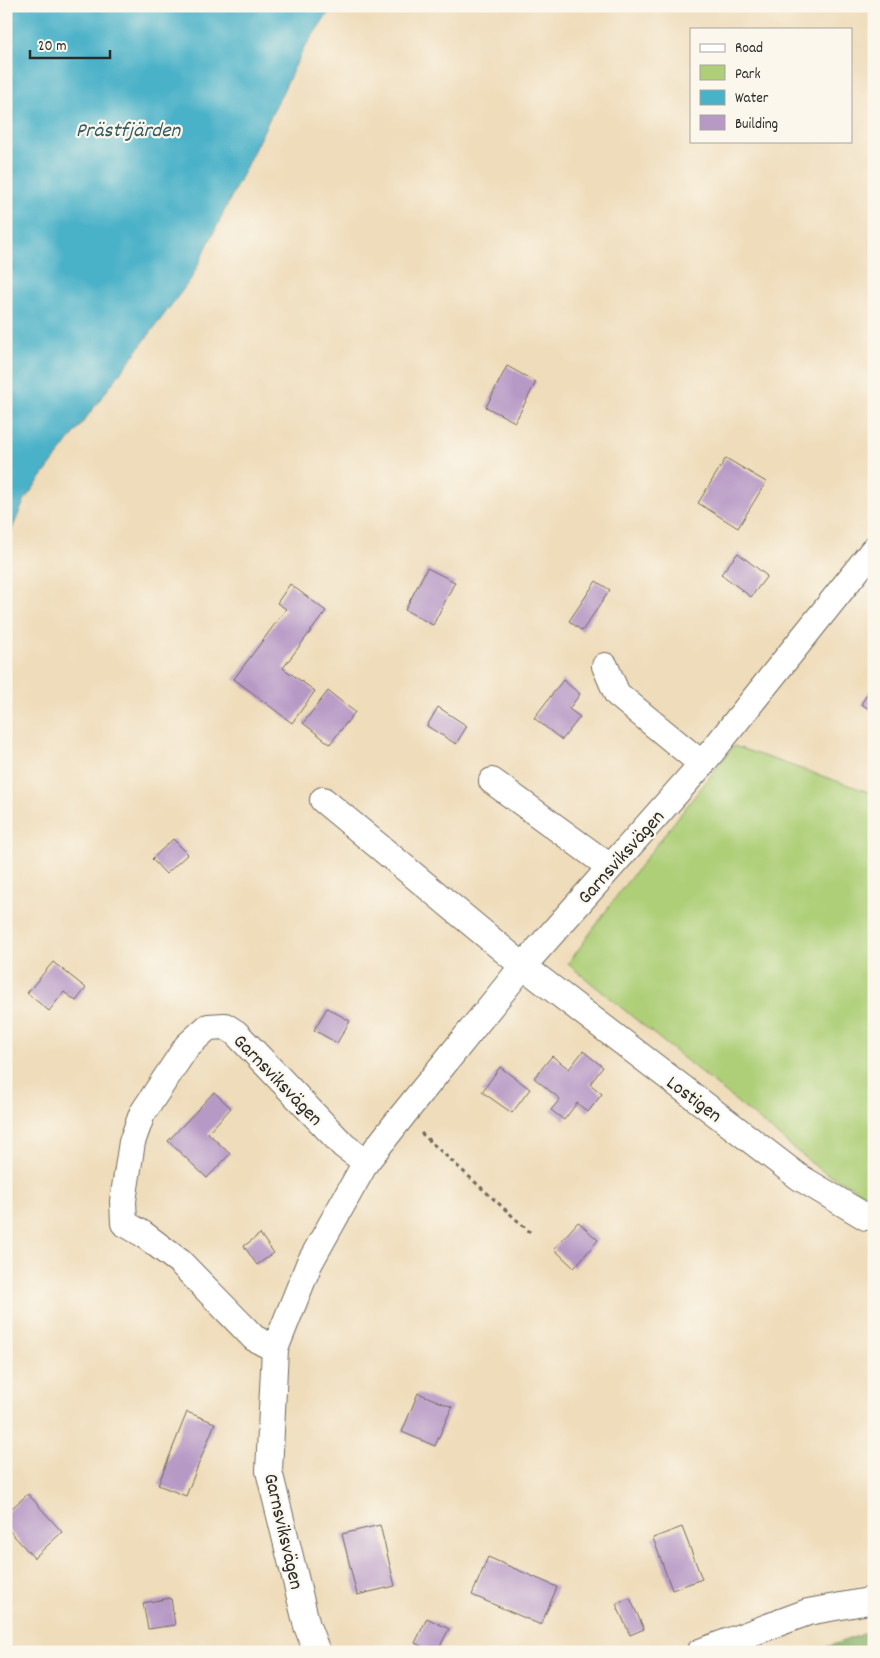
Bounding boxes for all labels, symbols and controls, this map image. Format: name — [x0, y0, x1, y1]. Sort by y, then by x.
scale bar — [30, 28, 110, 60]
legend — [690, 28, 852, 142]
text: 20 m — [38, 36, 66, 58]
text: Road — [735, 38, 763, 60]
text: Park — [735, 64, 761, 86]
text: Water — [735, 88, 769, 110]
text: Building — [735, 114, 778, 136]
water label: Prästfjärden — [76, 117, 181, 147]
street label: Garnsviksvägen — [572, 805, 672, 911]
street label: Garnsviksvägen — [226, 1029, 328, 1133]
street label: Lostigen — [659, 1070, 727, 1131]
street label: Garnsviksvägen — [255, 1471, 309, 1592]

